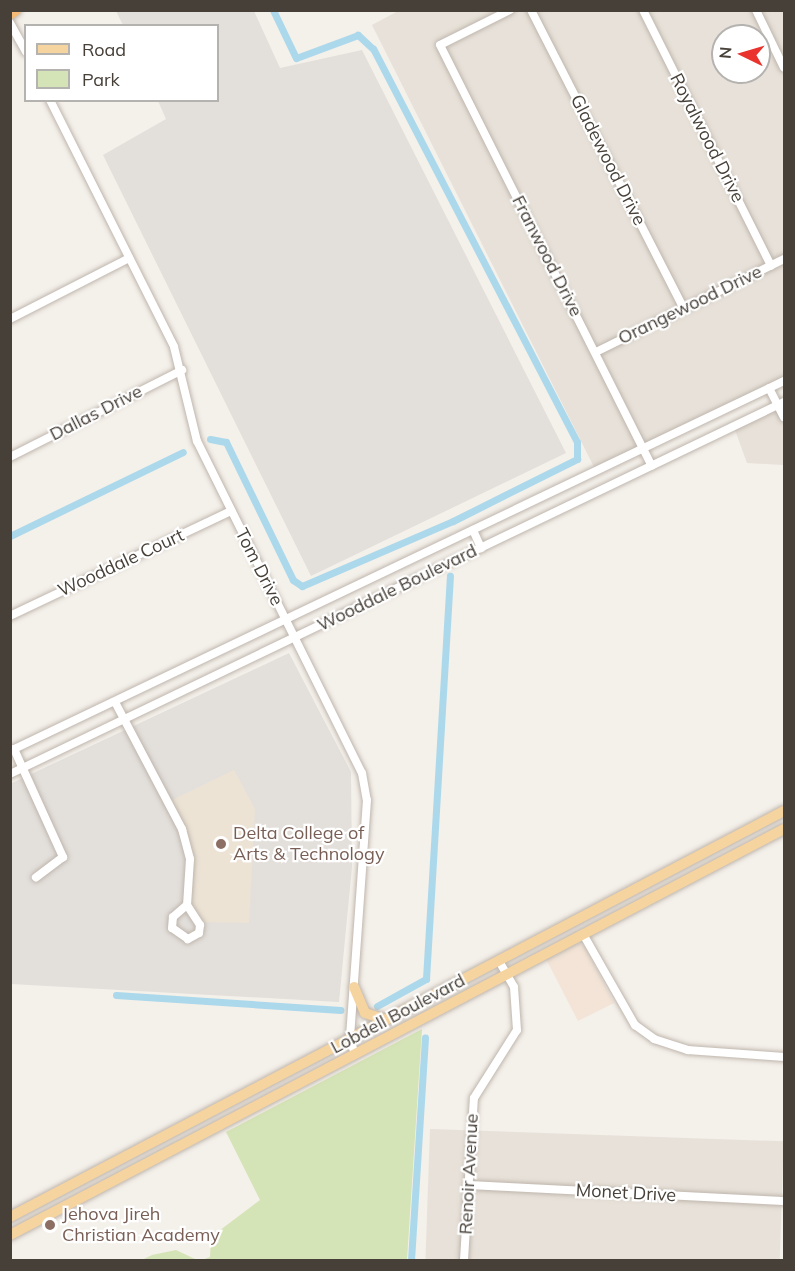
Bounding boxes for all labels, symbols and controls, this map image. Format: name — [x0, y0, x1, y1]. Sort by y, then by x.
legend — [24, 24, 219, 102]
north arrow — [711, 24, 771, 84]
text: Road — [82, 38, 126, 61]
text: N — [715, 46, 736, 60]
text: Park — [82, 68, 120, 91]
street label: Royalwood Drive — [665, 70, 749, 206]
street label: Gladewood Drive — [566, 91, 650, 229]
street label: Franwood Drive — [507, 192, 587, 320]
street label: Orangewood Drive — [615, 261, 765, 349]
street label: Dallas Drive — [46, 381, 146, 445]
street label: Wooddale Court — [55, 524, 187, 602]
street label: Tom Drive — [230, 525, 288, 609]
street label: Wooddale Boulevard — [314, 540, 480, 636]
place label: Delta College of Arts & Technology — [233, 823, 384, 866]
marker: Delta College of Arts & Technology — [214, 837, 228, 851]
street label: Lobdell Boulevard — [327, 970, 469, 1058]
street label: Renoir Avenue — [455, 1113, 483, 1235]
street label: Monet Drive — [575, 1180, 677, 1206]
place label: Jehova Jireh Christian Academy — [62, 1204, 220, 1246]
marker: Jehova Jireh Christian Academy — [43, 1218, 57, 1232]

